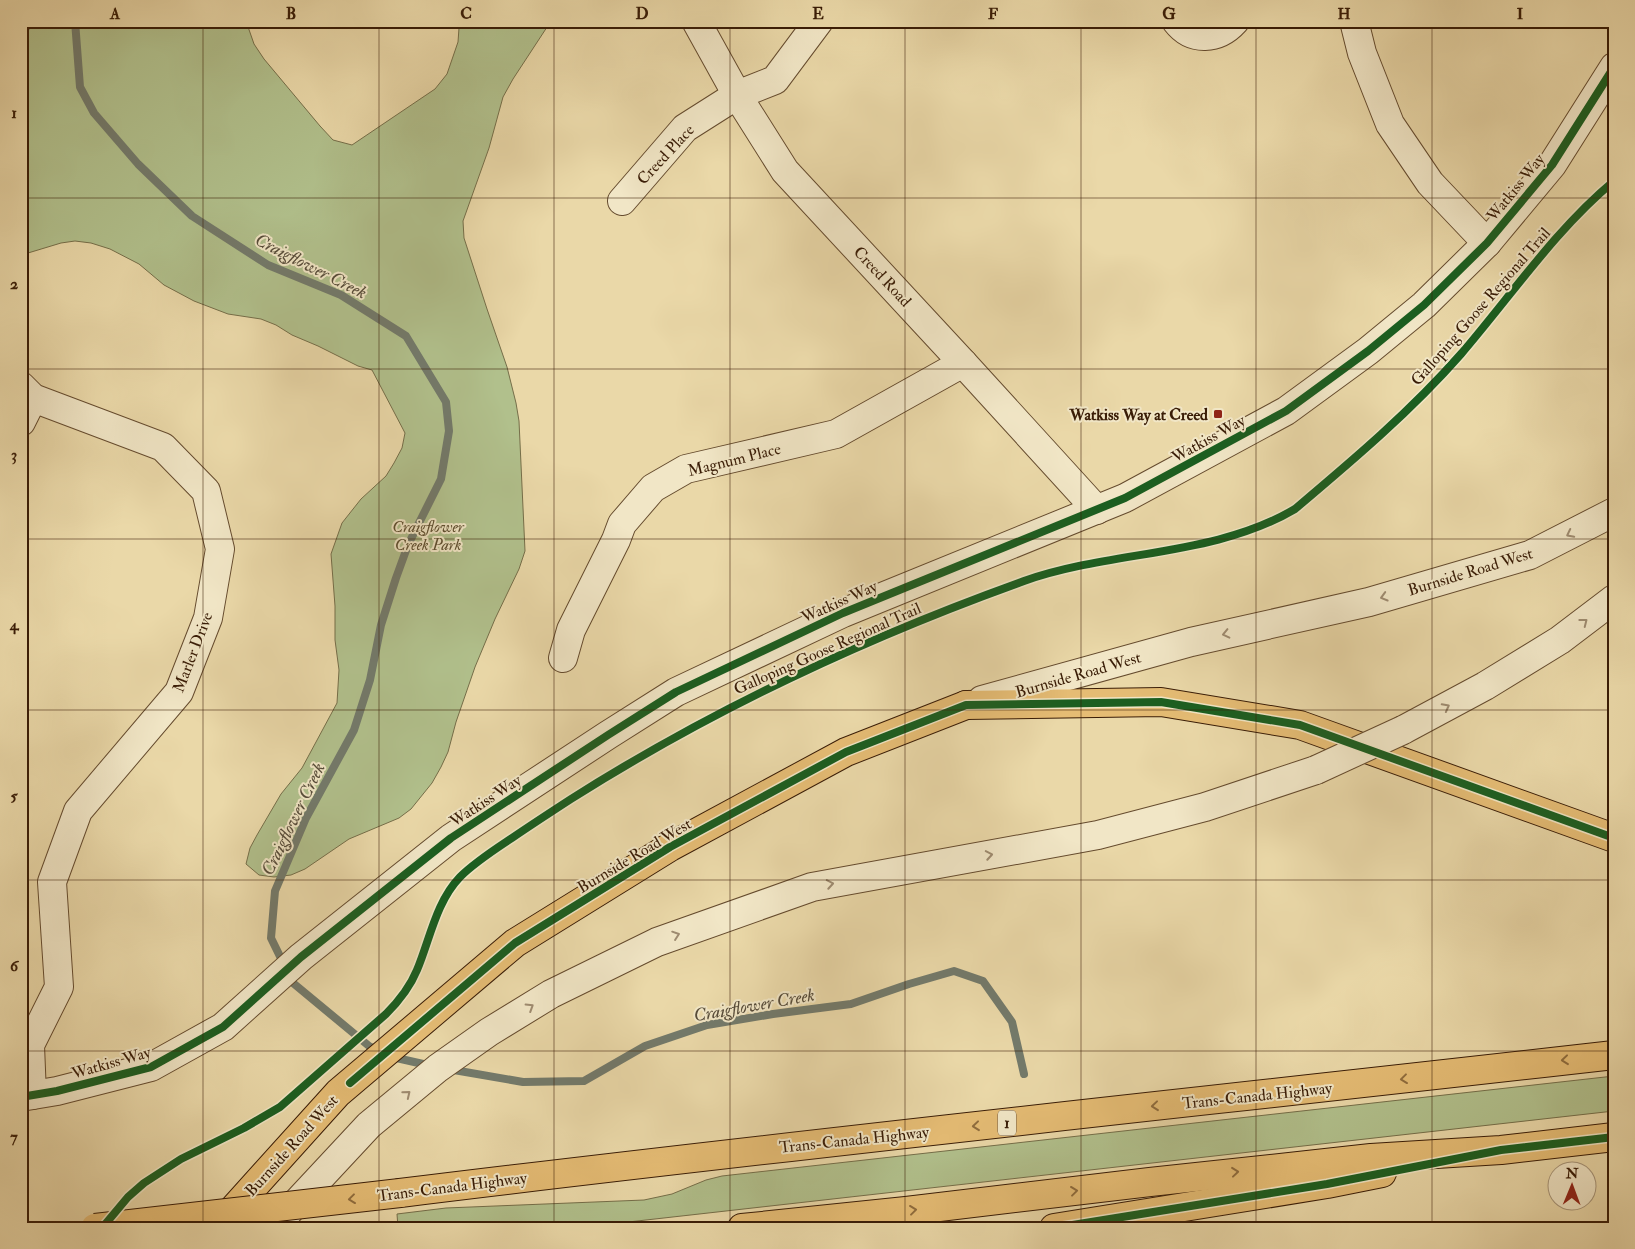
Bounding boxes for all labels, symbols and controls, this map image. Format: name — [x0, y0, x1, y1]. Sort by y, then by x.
text: A — [109, 4, 121, 24]
text: B — [286, 4, 296, 24]
text: C — [460, 4, 472, 24]
text: D — [635, 4, 649, 24]
text: E — [812, 4, 824, 24]
text: F — [988, 4, 998, 24]
text: G — [1162, 4, 1176, 24]
text: H — [1337, 4, 1351, 24]
text: I — [1517, 4, 1524, 24]
text: 1 — [11, 103, 17, 123]
street label: Creed Place — [633, 120, 699, 189]
street label: Watkiss Way — [1482, 149, 1550, 226]
street label: Galloping Goose Regional Trail — [1407, 223, 1556, 391]
water label: Craigflower Creek — [251, 228, 371, 305]
street label: Creed Road — [849, 242, 915, 311]
text: 2 — [10, 274, 18, 294]
place label: Watkiss Way at Creed — [1069, 405, 1208, 426]
marker: Watkiss Way at Creed — [1212, 408, 1224, 420]
street label: Watkiss Way — [1167, 410, 1250, 468]
street label: Magnum Place — [686, 439, 783, 481]
text: 3 — [11, 445, 17, 465]
park label: Craigflower Creek Park — [392, 517, 465, 555]
one-way arrow — [1567, 528, 1576, 538]
street label: Burnside Road West — [1405, 543, 1535, 600]
street label: Watkiss Way — [797, 576, 881, 628]
one-way arrow — [1380, 592, 1388, 602]
street label: Galloping Goose Regional Trail — [731, 598, 925, 700]
street label: Marler Drive — [168, 609, 218, 695]
text: 4 — [9, 615, 20, 635]
one-way arrow — [1578, 619, 1587, 627]
one-way arrow — [1221, 628, 1230, 639]
street label: Burnside Road West — [1013, 647, 1143, 702]
one-way arrow — [1440, 703, 1449, 713]
water label: Craigflower Creek — [256, 759, 331, 879]
street label: Watkiss Way — [445, 770, 526, 832]
text: 5 — [10, 786, 18, 806]
street label: Burnside Road West — [574, 814, 695, 898]
one-way arrow — [985, 850, 994, 860]
one-way arrow — [825, 880, 834, 890]
one-way arrow — [671, 931, 679, 941]
text: 6 — [10, 956, 20, 976]
water label: Craigflower Creek — [692, 984, 816, 1027]
one-way arrow — [525, 1003, 534, 1013]
street label: Watkiss Way — [69, 1042, 154, 1084]
one-way arrow — [1561, 1054, 1569, 1065]
one-way arrow — [1400, 1073, 1408, 1084]
street label: Trans-Canada Highway — [1181, 1078, 1334, 1114]
street label: Burnside Road West — [241, 1091, 343, 1201]
one-way arrow — [401, 1091, 410, 1100]
one-way arrow — [1151, 1100, 1159, 1111]
road number: 1 — [998, 1110, 1016, 1136]
one-way arrow — [972, 1120, 980, 1131]
street label: Trans-Canada Highway — [778, 1122, 931, 1158]
text: 7 — [10, 1127, 18, 1147]
north arrow — [1548, 1162, 1598, 1212]
text: N — [1565, 1165, 1579, 1182]
one-way arrow — [1232, 1167, 1240, 1178]
street label: Trans-Canada Highway — [376, 1168, 529, 1206]
one-way arrow — [1070, 1186, 1078, 1197]
one-way arrow — [347, 1193, 355, 1204]
one-way arrow — [909, 1205, 917, 1216]

